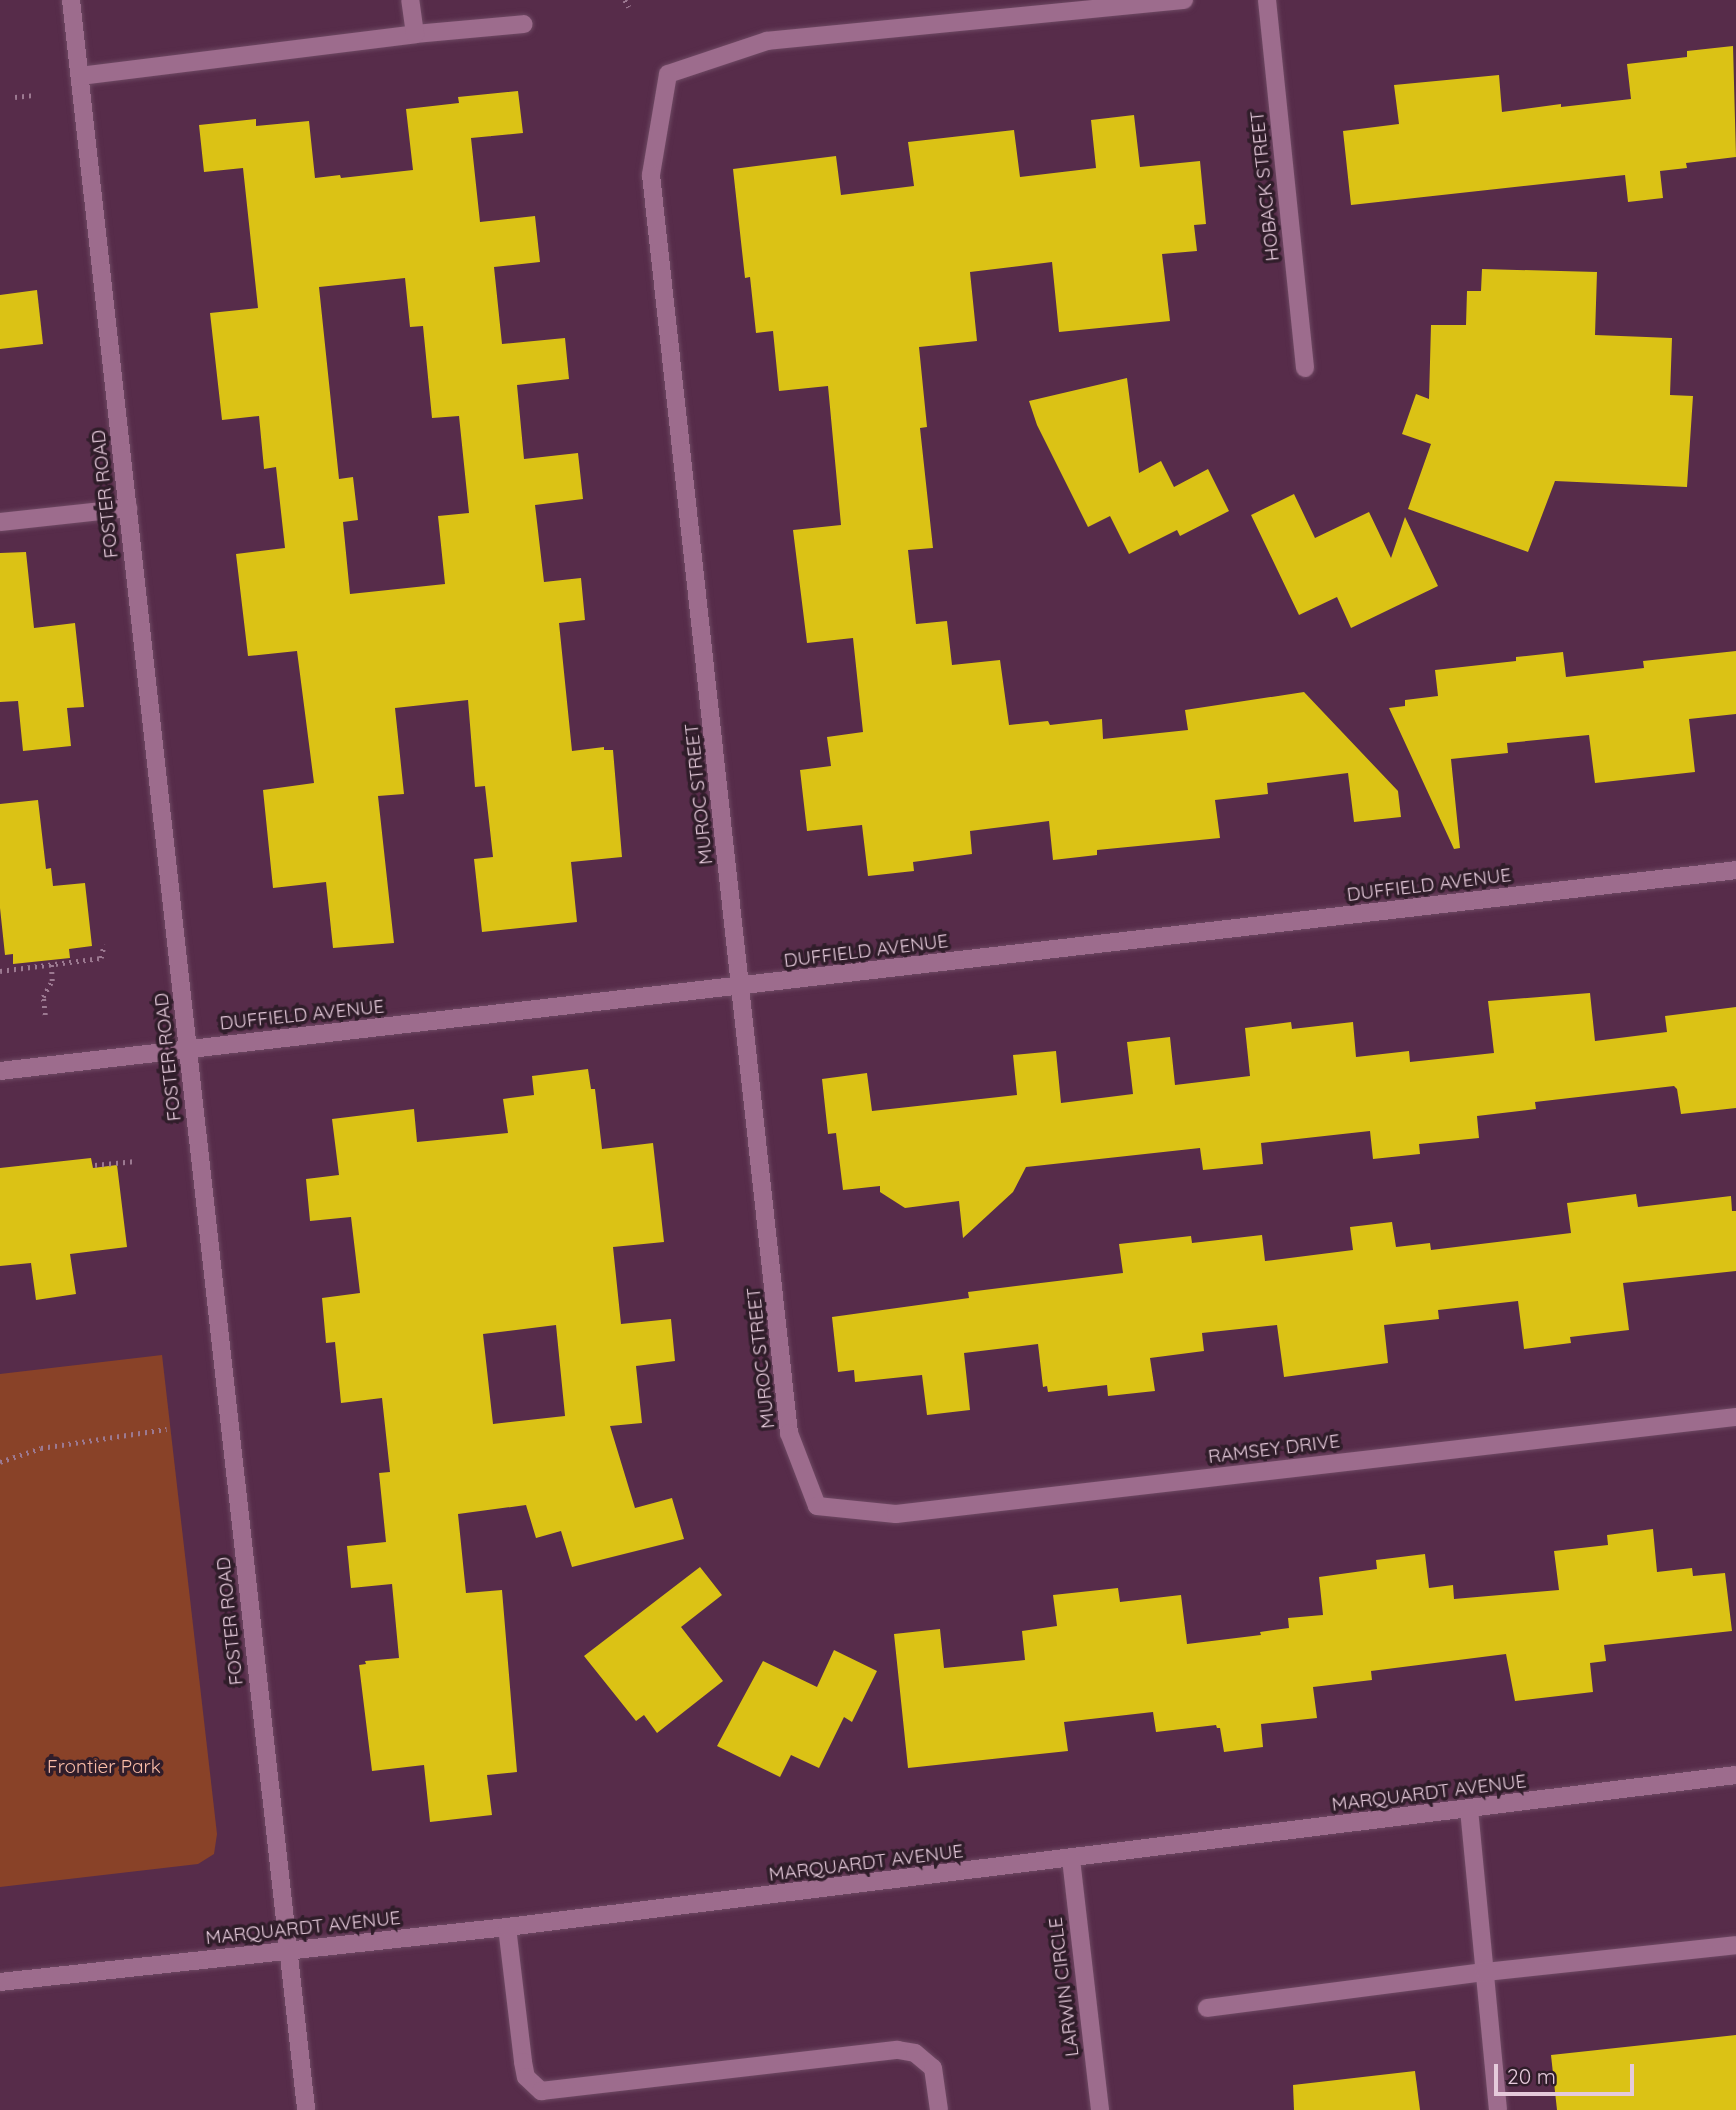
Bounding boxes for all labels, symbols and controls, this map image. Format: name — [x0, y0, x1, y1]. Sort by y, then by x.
street label: HOBACK STREET — [1246, 110, 1284, 262]
street label: FOSTER ROAD — [87, 429, 123, 559]
street label: MUROC STREET — [680, 722, 718, 866]
street label: DUFFIELD AVENUE — [1346, 864, 1512, 906]
street label: DUFFIELD AVENUE — [783, 930, 949, 972]
street label: FOSTER ROAD — [150, 992, 186, 1122]
street label: DUFFIELD AVENUE — [219, 995, 385, 1035]
street label: MUROC STREET — [742, 1286, 780, 1430]
street label: RAMSEY DRIVE — [1207, 1430, 1341, 1468]
street label: FOSTER ROAD — [212, 1556, 248, 1686]
park label: Frontier Park — [47, 1756, 161, 1778]
street label: MARQUARDT AVENUE — [1330, 1770, 1528, 1816]
street label: MARQUARDT AVENUE — [767, 1840, 965, 1886]
street label: MARQUARDT AVENUE — [204, 1906, 402, 1950]
street label: LARWIN CIRCLE — [1044, 1916, 1084, 2058]
scale bar — [1498, 2050, 1638, 2094]
text: 20 m — [1507, 2063, 1556, 2089]

